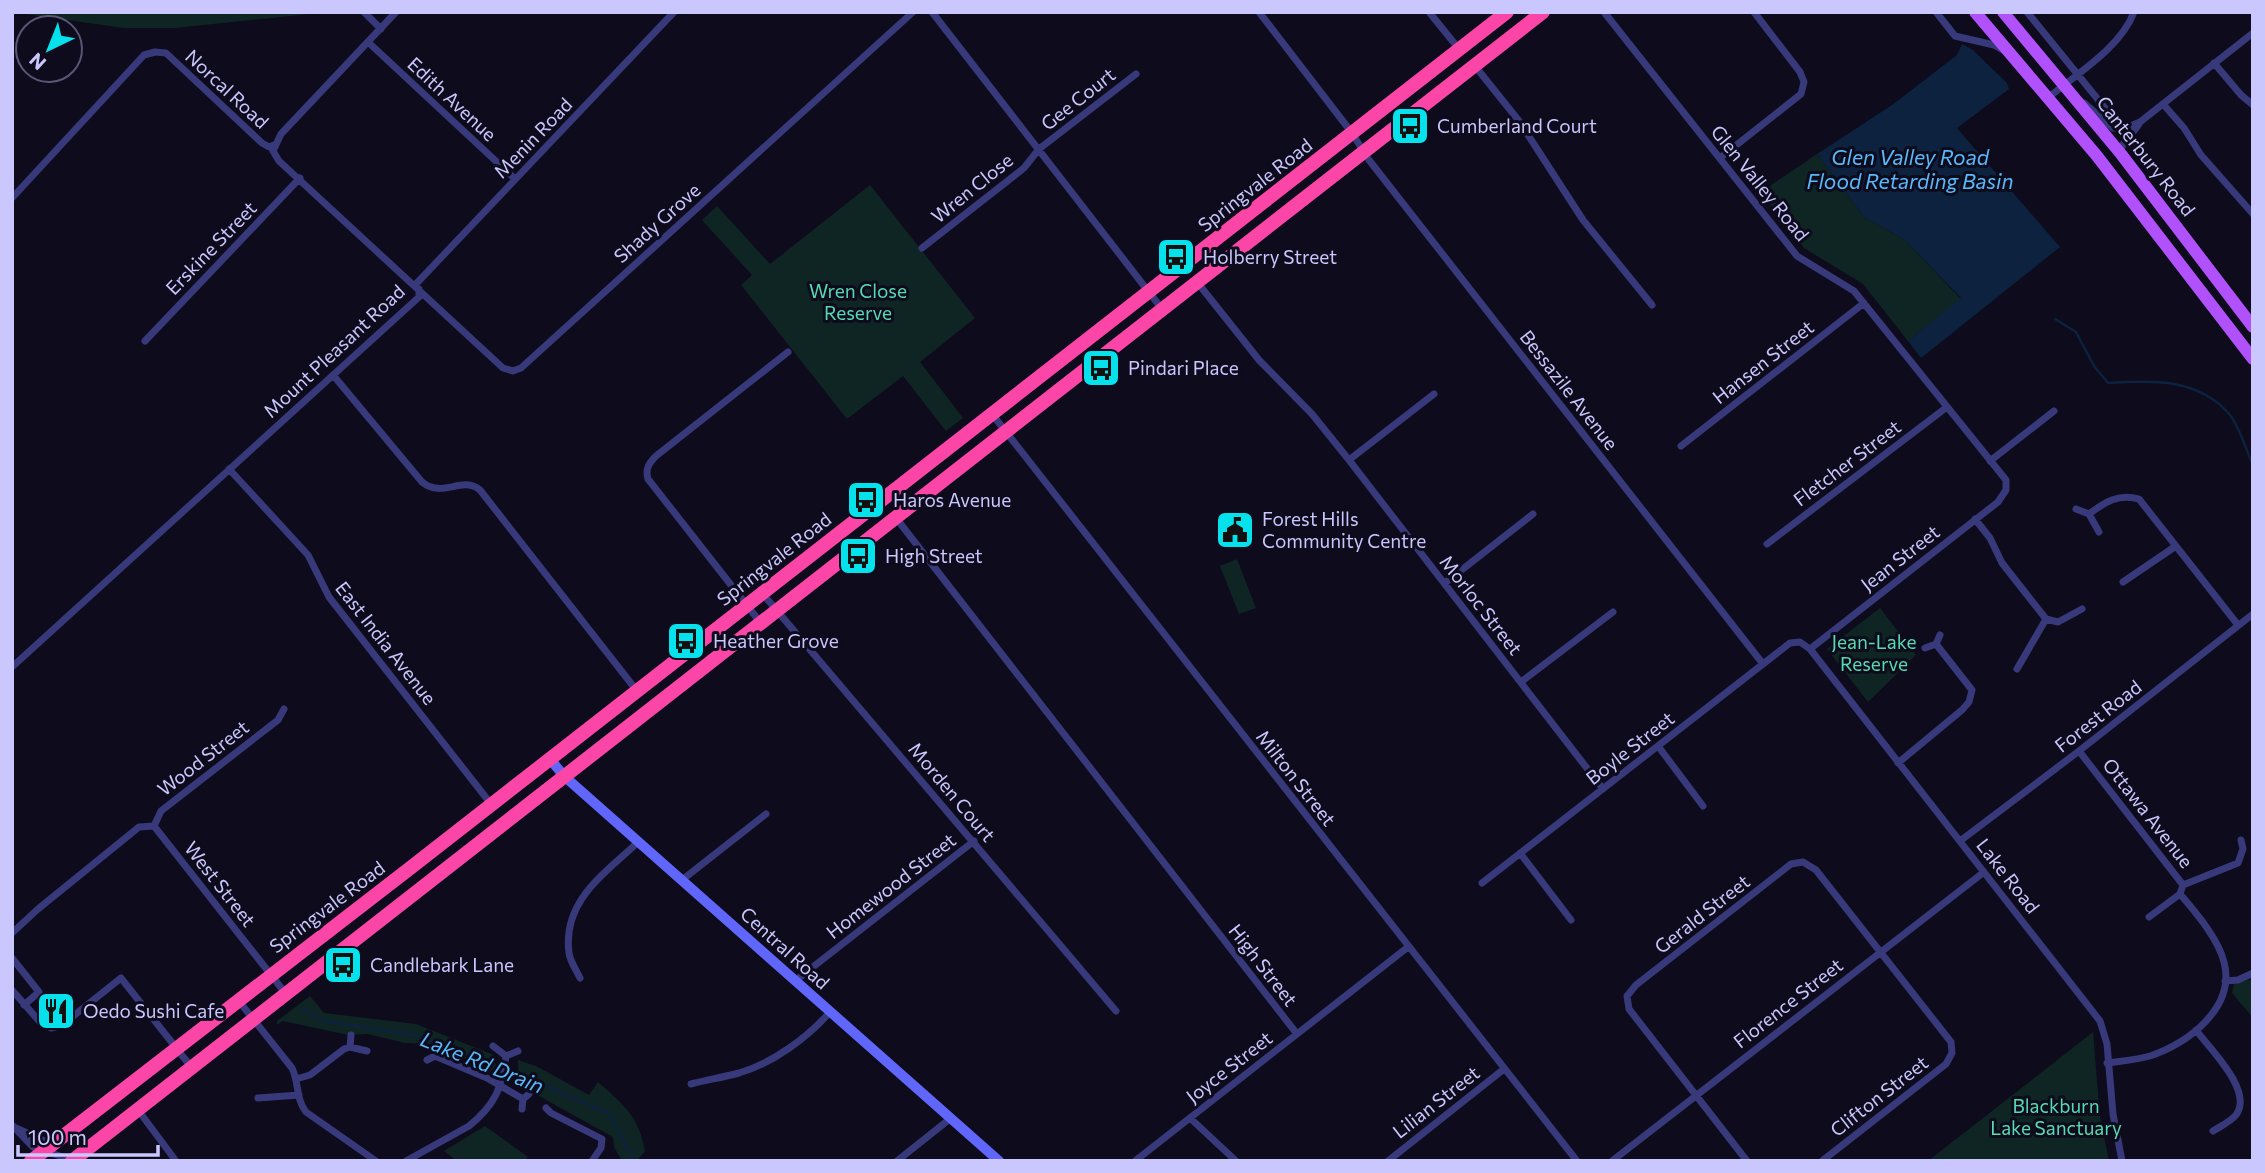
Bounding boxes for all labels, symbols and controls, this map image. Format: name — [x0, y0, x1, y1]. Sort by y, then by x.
north arrow — [14, 14, 84, 84]
street label: Norcal Road — [181, 44, 274, 133]
text: N — [24, 49, 50, 75]
street label: Edith Avenue — [403, 52, 501, 146]
street label: Gee Court — [1036, 62, 1120, 135]
street label: Canterbury Road — [2092, 91, 2201, 220]
street label: Menin Road — [489, 93, 577, 183]
bus stop icon: Cumberland Court — [1389, 105, 1431, 147]
place label: Cumberland Court — [1437, 114, 1597, 137]
street label: Glen Valley Road — [1707, 120, 1814, 245]
street label: Springvale Road — [1193, 133, 1316, 236]
water label: Glen Valley Road Flood Retarding Basin — [1806, 144, 2014, 193]
street label: Wren Close — [926, 148, 1017, 227]
street label: Shady Grove — [609, 178, 705, 267]
street label: Erskine Street — [160, 196, 261, 299]
bus stop icon: Holberry Street — [1155, 236, 1197, 278]
place label: Holberry Street — [1203, 245, 1337, 268]
street label: Mount Pleasant Road — [258, 279, 409, 422]
park label: Wren Close Reserve — [809, 279, 907, 324]
street label: Hansen Street — [1708, 315, 1818, 408]
street label: Bessazile Avenue — [1515, 325, 1623, 454]
bus stop icon: Pindari Place — [1080, 347, 1122, 389]
place label: Pindari Place — [1128, 356, 1239, 379]
street label: Fletcher Street — [1788, 415, 1905, 510]
bus stop icon: Haros Avenue — [845, 479, 887, 521]
place label: Haros Avenue — [893, 488, 1011, 511]
street label: Springvale Road — [712, 507, 835, 610]
place label: Forest Hills Community Centre — [1262, 507, 1426, 552]
public building icon: Forest Hills Community Centre — [1214, 509, 1256, 551]
street label: Jean Street — [1856, 520, 1944, 596]
bus stop icon: High Street — [837, 535, 879, 577]
place label: High Street — [885, 544, 983, 567]
street label: Morloc Street — [1435, 550, 1528, 659]
street label: East India Avenue — [331, 576, 442, 709]
bus stop icon: Heather Grove — [665, 620, 707, 662]
place label: Heather Grove — [713, 629, 839, 652]
park label: Jean-Lake Reserve — [1831, 630, 1917, 675]
street label: Forest Road — [2050, 675, 2146, 757]
street label: Boyle Street — [1581, 706, 1678, 789]
street label: Wood Street — [153, 715, 253, 800]
street label: Milton Street — [1252, 725, 1341, 830]
street label: Morden Court — [904, 737, 1001, 846]
street label: Ottawa Avenue — [2098, 753, 2198, 872]
street label: Homewood Street — [821, 828, 960, 943]
street label: Lake Road — [1972, 834, 2045, 918]
street label: West Street — [180, 836, 261, 931]
street label: Springvale Road — [265, 856, 389, 957]
street label: Gerald Street — [1650, 869, 1754, 958]
street label: Central Road — [736, 902, 835, 994]
street label: High Street — [1224, 919, 1303, 1010]
bus stop icon: Candlebark Lane — [322, 944, 364, 986]
place label: Candlebark Lane — [370, 953, 514, 976]
street label: Florence Street — [1729, 953, 1847, 1052]
restaurant icon: Oedo Sushi Cafe — [35, 990, 77, 1032]
place label: Oedo Sushi Cafe — [83, 999, 224, 1022]
water label: Lake Rd Drain — [417, 1026, 548, 1098]
street label: Joyce Street — [1181, 1026, 1276, 1107]
street label: Clifton Street — [1825, 1050, 1932, 1141]
street label: Lilian Street — [1388, 1061, 1484, 1143]
park label: Blackburn Lake Sanctuary — [1990, 1094, 2122, 1139]
scale bar — [18, 1114, 158, 1158]
text: 100 m — [28, 1124, 87, 1149]

